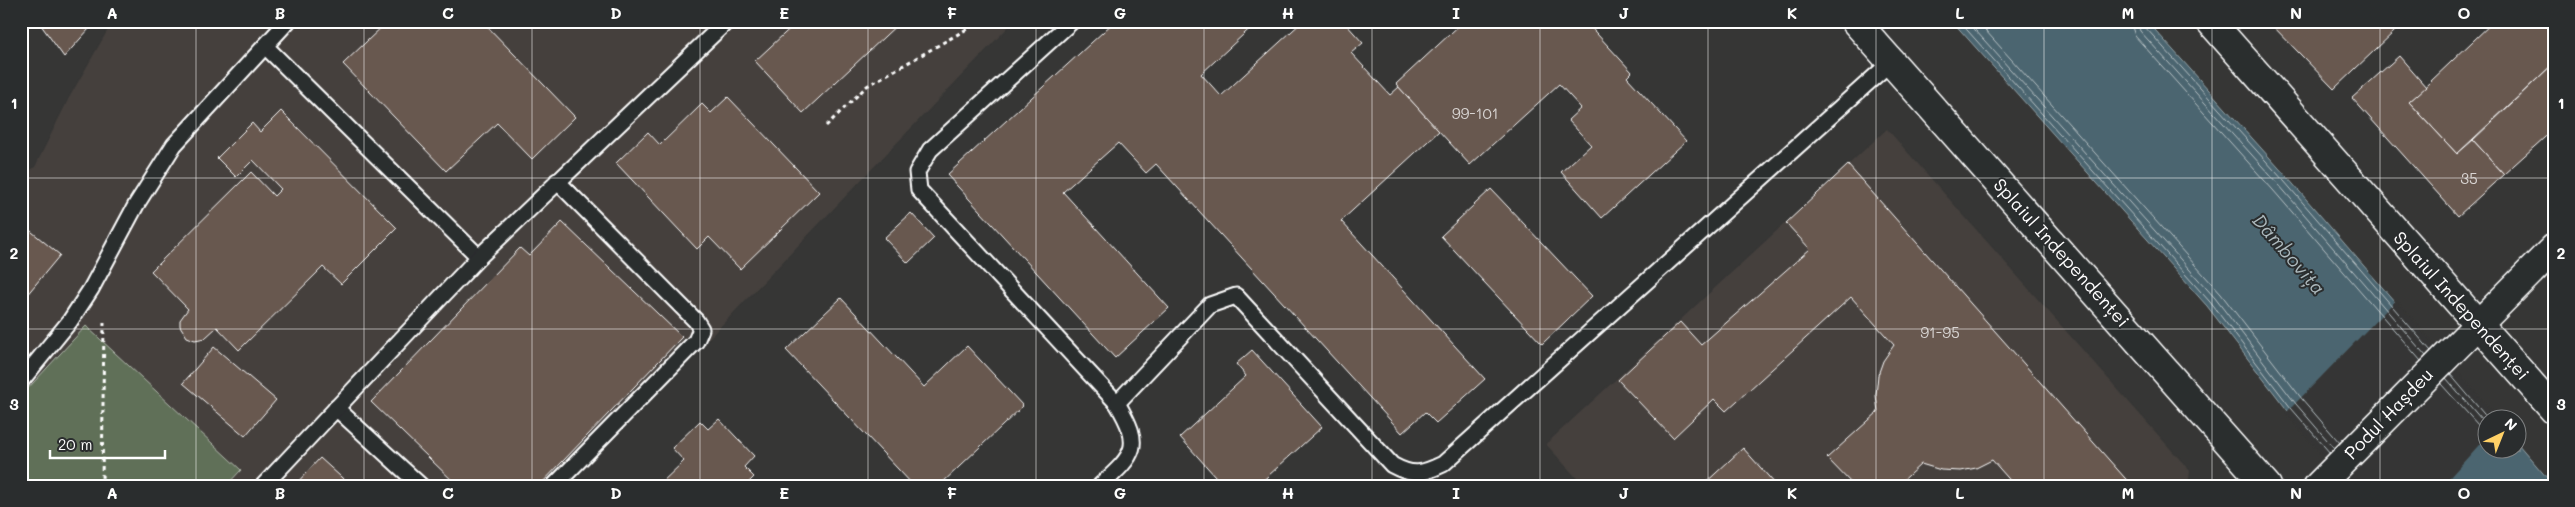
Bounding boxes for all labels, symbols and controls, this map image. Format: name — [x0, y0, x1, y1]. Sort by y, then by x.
text: A — [106, 2, 118, 23]
text: B — [275, 2, 285, 23]
text: C — [442, 2, 454, 23]
text: D — [610, 2, 622, 23]
text: E — [779, 2, 789, 23]
text: F — [947, 2, 957, 23]
text: G — [1114, 2, 1126, 23]
text: H — [1282, 2, 1294, 23]
text: I — [1452, 2, 1460, 23]
text: J — [1619, 2, 1629, 23]
text: K — [1787, 2, 1797, 23]
text: L — [1955, 2, 1965, 23]
text: M — [2122, 2, 2134, 23]
text: N — [2290, 2, 2302, 23]
text: O — [2458, 2, 2471, 23]
text: 1 — [10, 92, 18, 113]
text: 1 — [2557, 92, 2565, 113]
house number: 99-101 — [1452, 103, 1498, 123]
house number: 35 — [2460, 168, 2478, 188]
street label: Splaiul Independenței — [1988, 173, 2135, 332]
water label: Dâmbovița — [2247, 208, 2331, 300]
street label: Splaiul Independenței — [2388, 226, 2535, 385]
text: 2 — [10, 242, 19, 263]
text: 2 — [2557, 242, 2566, 263]
house number: 91-95 — [1920, 322, 1960, 342]
street label: Podul Hașdeu — [2339, 362, 2438, 464]
text: 3 — [9, 393, 19, 414]
text: 3 — [2556, 393, 2566, 414]
north arrow — [2478, 410, 2528, 460]
text: N — [2501, 414, 2522, 435]
scale bar — [50, 427, 165, 459]
text: 20 m — [58, 434, 92, 454]
text: A — [106, 482, 118, 503]
text: B — [275, 482, 285, 503]
text: C — [442, 482, 454, 503]
text: D — [610, 482, 622, 503]
text: E — [779, 482, 789, 503]
text: F — [947, 482, 957, 503]
text: G — [1114, 482, 1126, 503]
text: H — [1282, 482, 1294, 503]
text: I — [1452, 482, 1460, 503]
text: J — [1619, 482, 1629, 503]
text: K — [1787, 482, 1797, 503]
text: L — [1955, 482, 1965, 503]
text: M — [2122, 482, 2134, 503]
text: N — [2290, 482, 2302, 503]
text: O — [2458, 482, 2471, 503]

